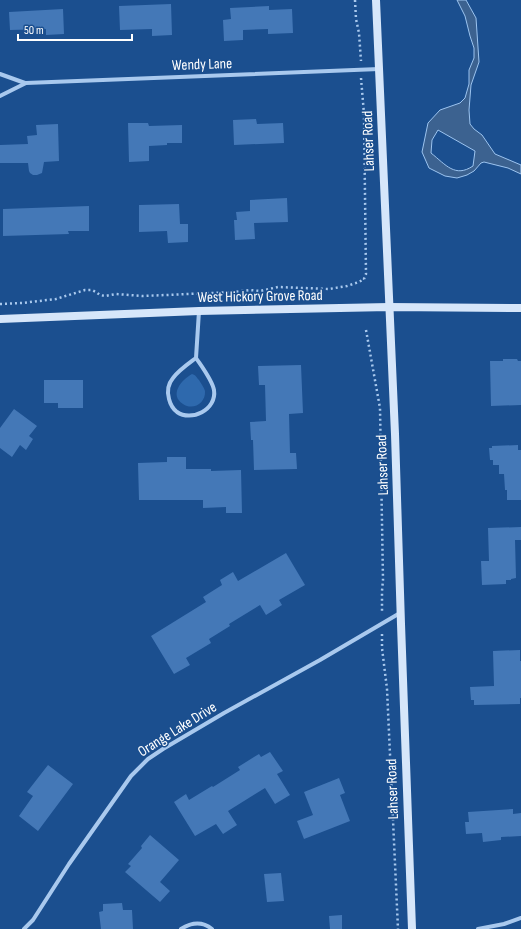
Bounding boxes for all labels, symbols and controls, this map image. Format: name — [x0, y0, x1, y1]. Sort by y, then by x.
scale bar — [18, 16, 132, 42]
text: 50 m — [24, 23, 44, 38]
street label: Wendy Lane — [172, 54, 232, 75]
street label: Lahser Road — [358, 110, 379, 172]
street label: West Hickory Grove Road — [197, 286, 323, 307]
street label: Lahser Road — [372, 434, 393, 496]
street label: Orange Lake Drive — [134, 698, 220, 761]
street label: Lahser Road — [382, 758, 403, 820]

